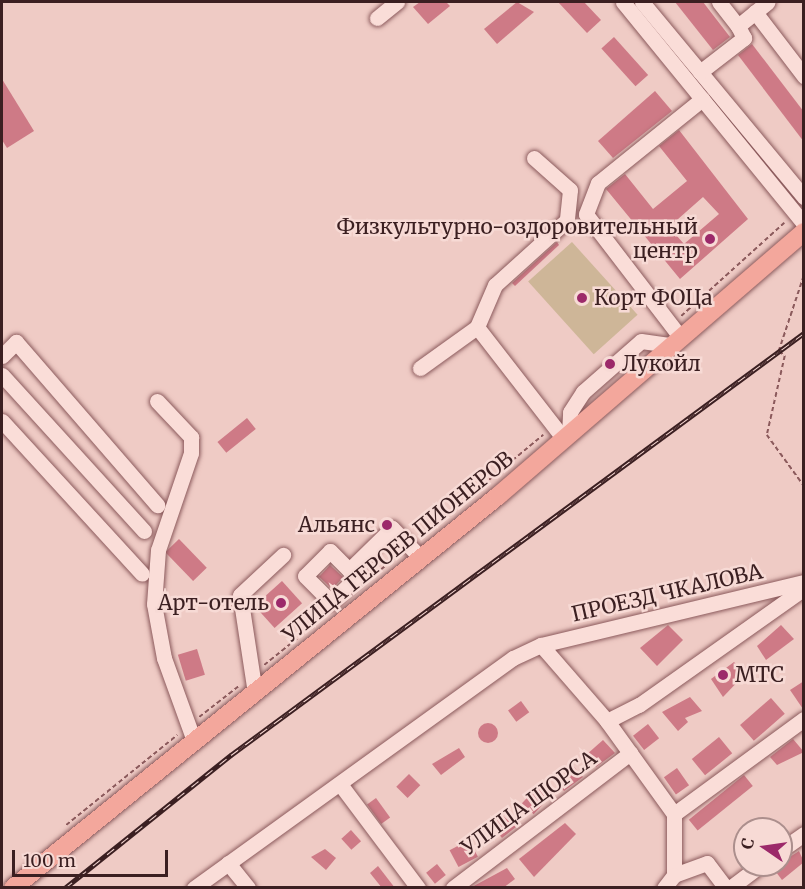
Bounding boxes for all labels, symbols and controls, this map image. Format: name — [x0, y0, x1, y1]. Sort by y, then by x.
place label: Физкультурно-оздоровительный центр — [336, 214, 698, 264]
marker: Физкультурно-оздоровительный центр — [703, 232, 717, 246]
place label: Корт ФОЦа — [594, 285, 713, 311]
marker: Корт ФОЦа — [575, 291, 589, 305]
place label: Лукойл — [622, 351, 701, 377]
marker: Лукойл — [603, 357, 617, 371]
street label: УЛИЦА ГЕРОЕВ ПИОНЕРОВ — [278, 446, 518, 648]
place label: Альянс — [298, 512, 375, 538]
marker: Альянс — [380, 518, 394, 532]
street label: ПРОЕЗД ЧКАЛОВА — [569, 559, 765, 627]
place label: Арт-отель — [158, 590, 269, 616]
marker: Арт-отель — [274, 596, 288, 610]
place label: МТС — [735, 662, 784, 688]
marker: МТС — [716, 668, 730, 682]
street label: УЛИЦА ЩОРСА — [456, 745, 602, 861]
north arrow — [733, 817, 793, 877]
text: С — [736, 836, 758, 851]
scale bar — [15, 838, 171, 876]
text: 100 m — [23, 849, 76, 872]

